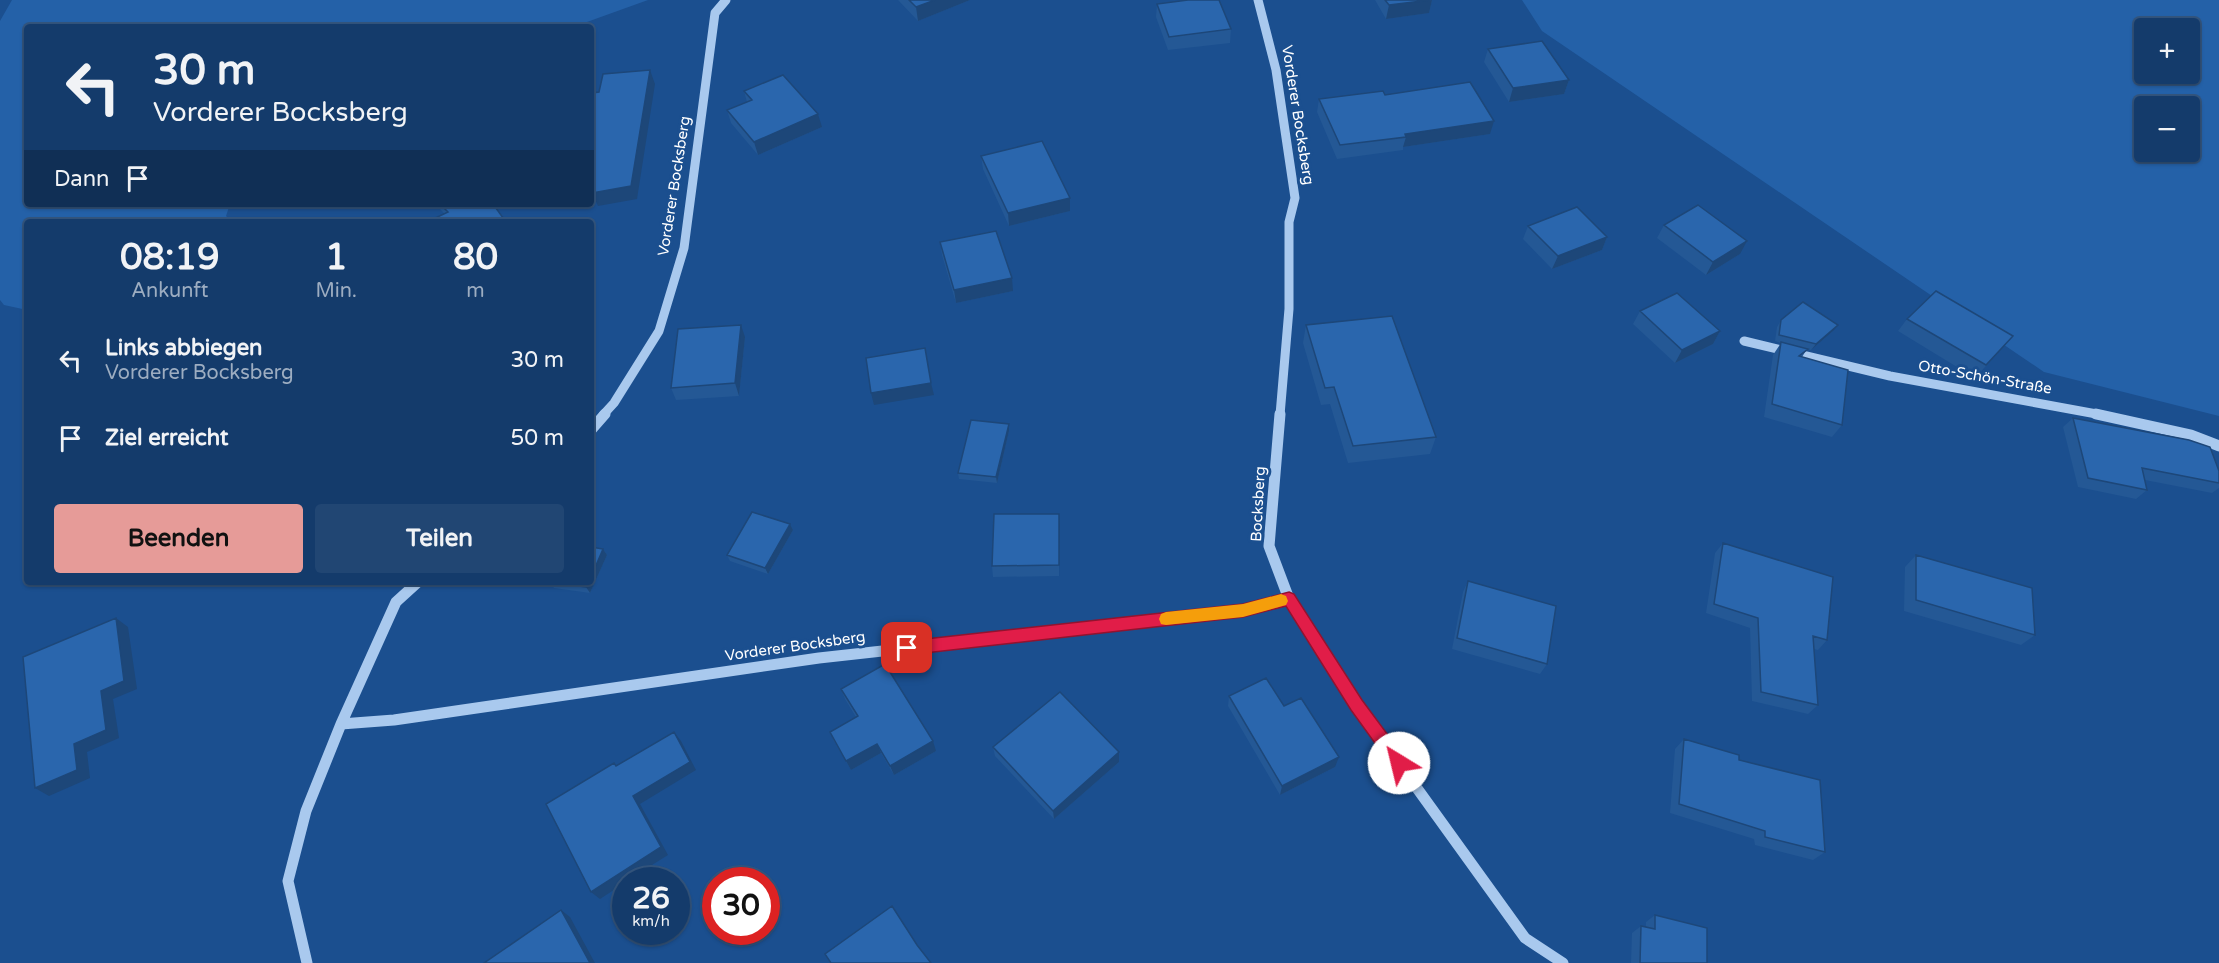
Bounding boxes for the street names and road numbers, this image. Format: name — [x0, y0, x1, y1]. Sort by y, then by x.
street label: Vorderer Bocksberg — [1278, 44, 1318, 186]
street label: Vorderer Bocksberg — [654, 115, 694, 257]
street label: Otto-Schön-Straße — [1917, 356, 2053, 398]
street label: Bocksberg — [1247, 466, 1269, 542]
street label: Vorderer Bocksberg — [724, 627, 866, 665]

